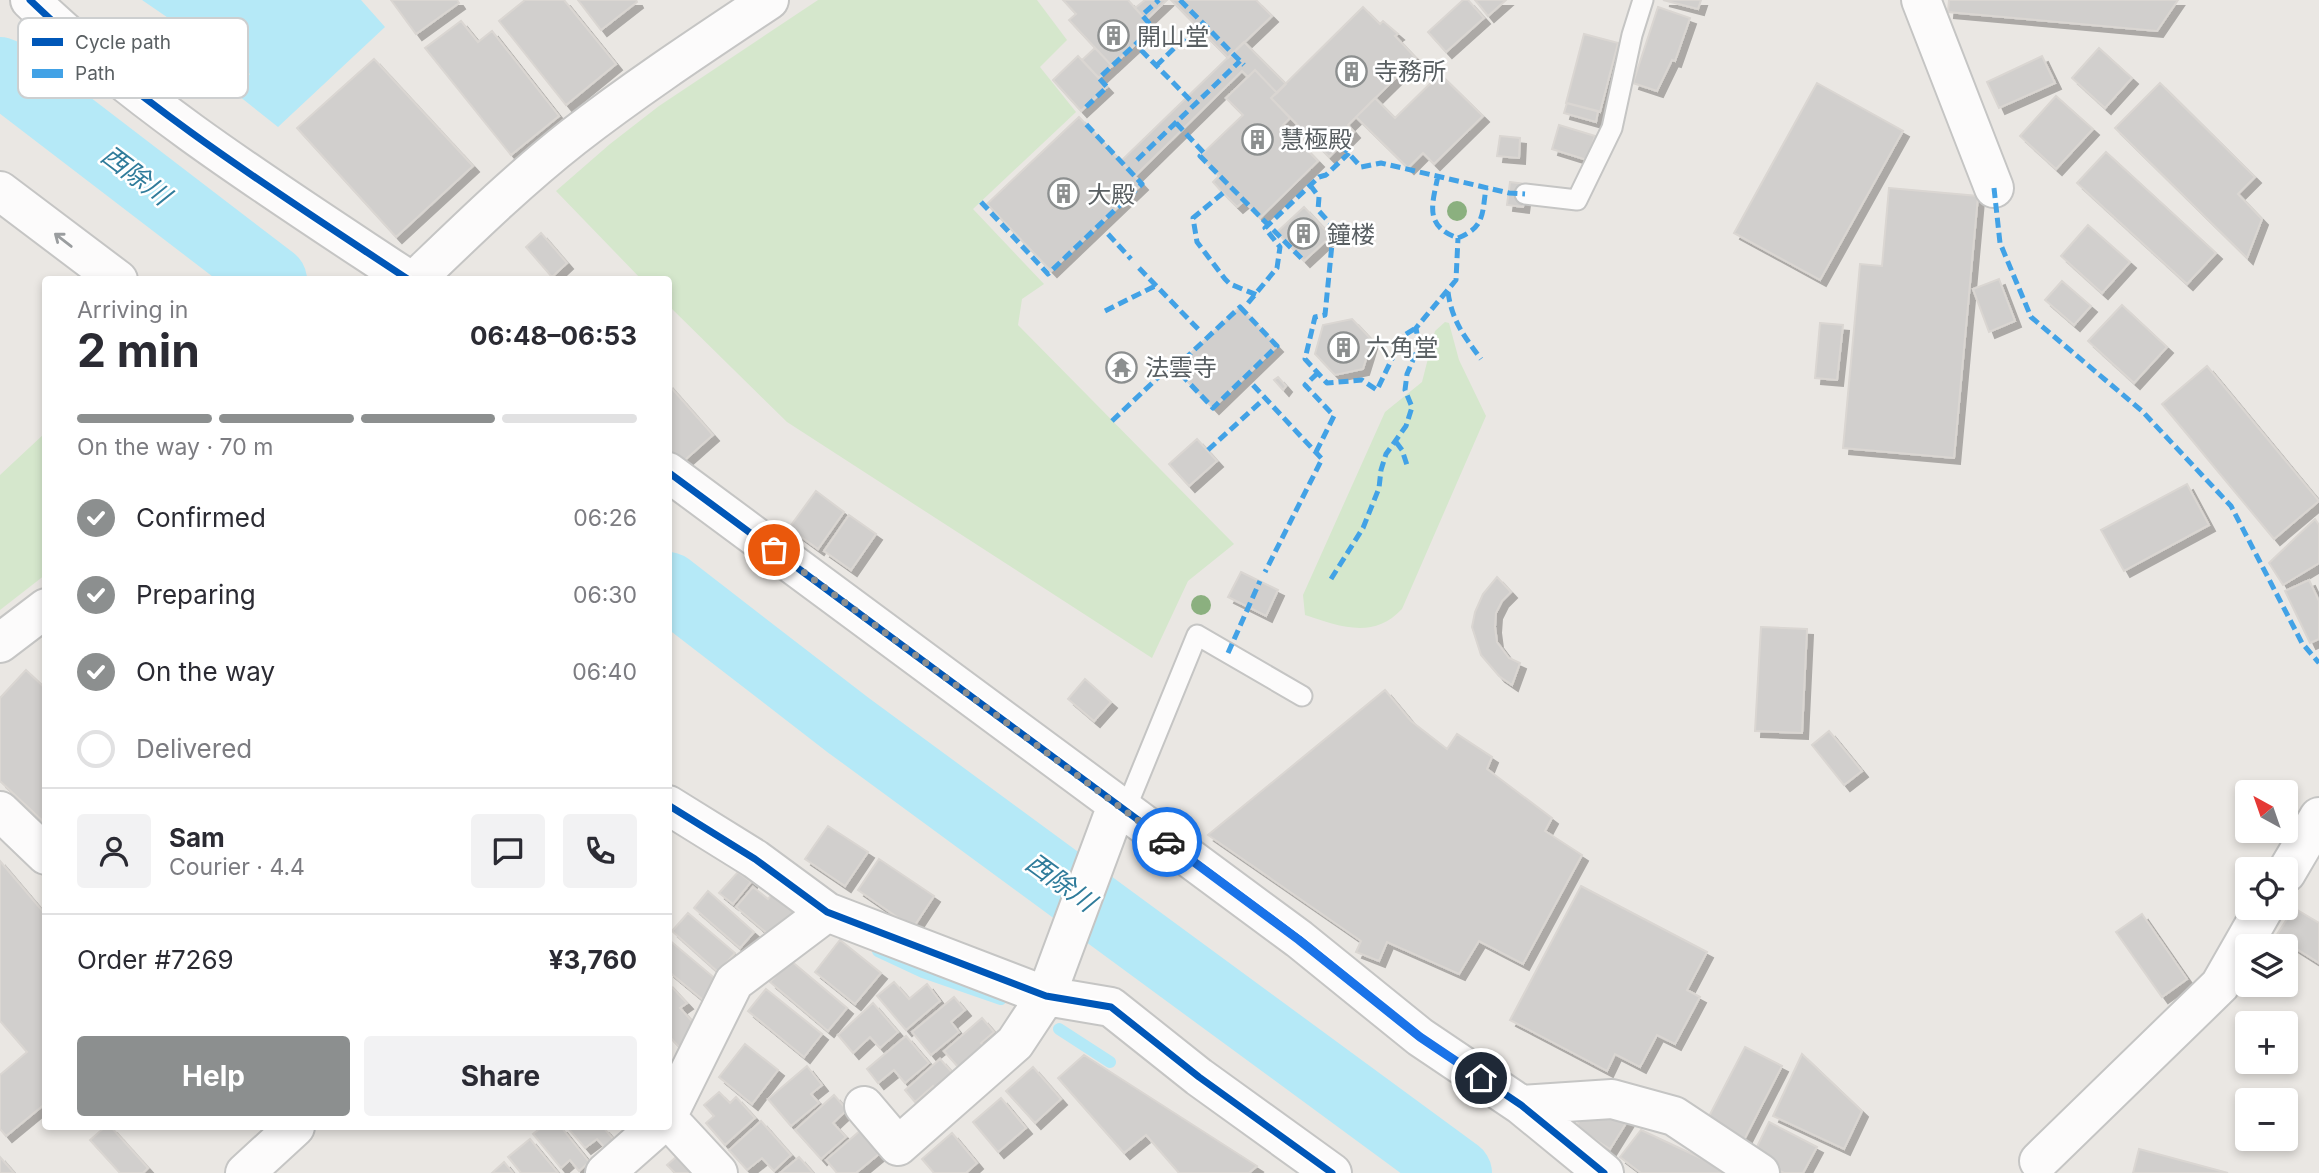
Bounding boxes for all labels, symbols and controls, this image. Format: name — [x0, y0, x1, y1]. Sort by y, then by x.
legend — [18, 18, 248, 98]
building icon: 開山堂 — [1097, 19, 1131, 53]
place label: 開山堂 — [1137, 22, 1209, 51]
text: Cycle path — [75, 31, 171, 54]
building icon: 寺務所 — [1334, 54, 1368, 88]
place label: 寺務所 — [1374, 57, 1446, 86]
text: Path — [75, 62, 115, 85]
building icon: 慧極殿 — [1240, 122, 1274, 156]
place label: 慧極殿 — [1280, 125, 1352, 154]
water label: 西除川 — [96, 139, 179, 213]
building icon: 大殿 — [1047, 177, 1081, 211]
place label: 大殿 — [1087, 180, 1135, 209]
building icon: 鐘楼 — [1287, 217, 1321, 251]
place label: 鐘楼 — [1327, 220, 1375, 249]
one-way arrow — [55, 232, 73, 247]
text: Arriving in — [77, 296, 188, 324]
text: 06:48–06:53 — [470, 320, 637, 351]
text: 2 min — [77, 322, 200, 378]
building icon: 六角堂 — [1326, 330, 1360, 364]
place label: 六角堂 — [1366, 333, 1438, 362]
temple icon: 法雲寺 — [1105, 350, 1139, 384]
place label: 法雲寺 — [1145, 353, 1217, 382]
text: On the way · 70 m — [77, 433, 273, 461]
icon: check — [77, 499, 115, 537]
text: Confirmed — [136, 502, 266, 533]
text: 06:26 — [573, 504, 637, 532]
pin — [744, 520, 804, 580]
icon: bag — [755, 531, 793, 569]
icon: check — [77, 576, 115, 614]
text: Preparing — [136, 579, 256, 610]
text: 06:30 — [573, 581, 637, 609]
icon: check — [77, 653, 115, 691]
text: On the way — [136, 656, 275, 687]
text: 06:40 — [572, 658, 637, 686]
text: Delivered — [136, 733, 252, 764]
north arrow — [2235, 780, 2298, 844]
map controls — [2235, 780, 2298, 1151]
courier — [1132, 807, 1202, 877]
button: person — [77, 814, 151, 888]
button: chat — [471, 814, 545, 888]
button: phone — [563, 814, 637, 888]
text: Sam — [169, 822, 225, 853]
icon: car — [1148, 823, 1186, 861]
water label: 西除川 — [1020, 847, 1104, 919]
text: Courier · 4.4 — [169, 853, 305, 881]
button: locate — [2235, 857, 2298, 920]
button: layers — [2235, 934, 2298, 997]
text: Order #7269 — [77, 944, 234, 975]
text: ¥3,760 — [549, 944, 637, 975]
button: + — [2235, 1011, 2298, 1074]
button: Help — [77, 1036, 350, 1116]
button: Share — [364, 1036, 637, 1116]
pin — [1451, 1048, 1511, 1108]
icon: home — [1462, 1059, 1500, 1097]
button: − — [2235, 1088, 2298, 1151]

